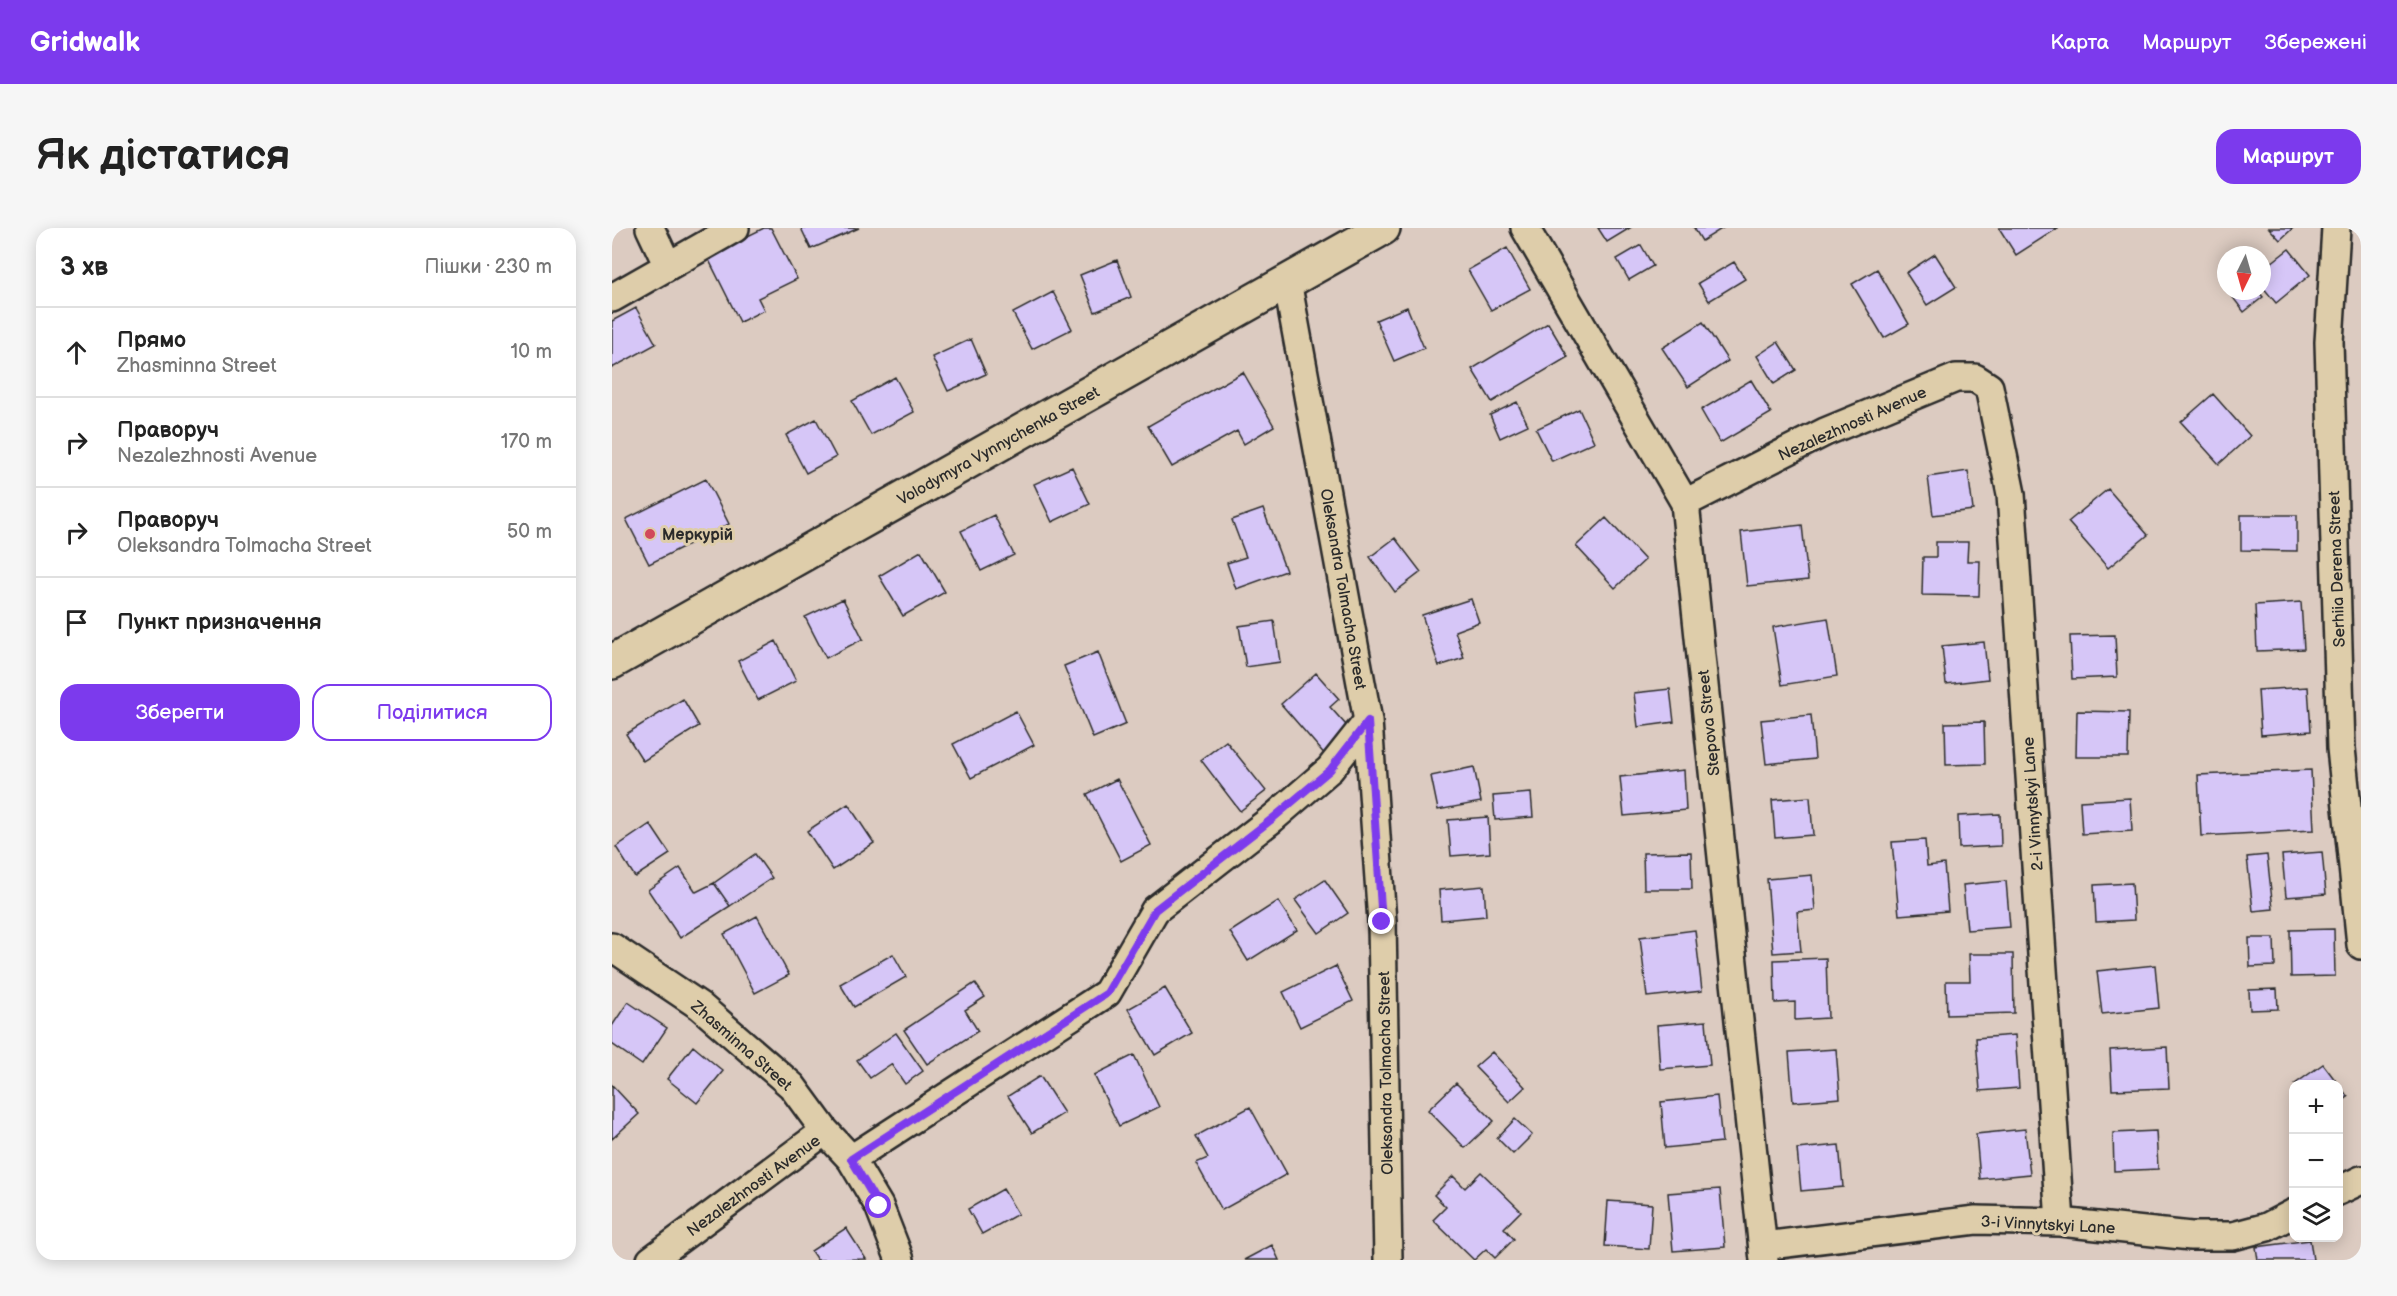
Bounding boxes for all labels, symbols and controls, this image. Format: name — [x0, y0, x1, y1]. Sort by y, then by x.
text: Gridwalk — [30, 26, 140, 59]
text: Карта — [2050, 30, 2109, 55]
text: Маршрут — [2142, 30, 2232, 55]
text: Збережені — [2265, 30, 2367, 55]
button: Маршрут — [2216, 129, 2361, 184]
text: Як дістатися — [36, 131, 290, 182]
north arrow — [2217, 246, 2271, 300]
text: 3 хв — [60, 252, 108, 283]
text: Пішки · 230 m — [424, 255, 552, 279]
text: Прямо — [117, 327, 186, 354]
icon: ahead — [60, 336, 93, 369]
text: 10 m — [511, 340, 552, 364]
text: Zhasminna Street — [117, 354, 277, 378]
street label: Volodymyra Vynnychenka Street — [894, 383, 1103, 510]
street label: Nezalezhnosti Avenue — [1776, 383, 1930, 466]
text: Праворуч — [117, 417, 219, 444]
icon: right — [60, 426, 93, 459]
text: 170 m — [501, 430, 552, 454]
text: Nezalezhnosti Avenue — [117, 444, 317, 468]
street label: Oleksandra Tolmacha Street — [1315, 487, 1370, 691]
street label: Serhiia Derena Street — [2325, 490, 2350, 648]
text: Праворуч — [117, 507, 219, 534]
icon: right — [60, 516, 93, 549]
text: 50 m — [507, 520, 552, 544]
place label: Меркурій — [662, 526, 733, 545]
marker: Меркурій — [643, 527, 657, 541]
text: Oleksandra Tolmacha Street — [117, 534, 372, 558]
icon: arrive — [60, 606, 93, 639]
text: Пункт призначення — [117, 609, 322, 636]
street label: Stepova Street — [1694, 669, 1724, 777]
button: Зберегти — [60, 684, 300, 741]
button: Поділитися — [312, 684, 552, 741]
street label: 2-i Vinnytskyi Lane — [2019, 736, 2048, 872]
route end — [1368, 908, 1394, 934]
street label: Oleksandra Tolmacha Street — [1375, 971, 1398, 1175]
street label: Zhasminna Street — [686, 996, 795, 1095]
map controls — [2289, 1080, 2343, 1242]
button: + — [2289, 1080, 2343, 1134]
street label: Nezalezhnosti Avenue — [684, 1131, 825, 1241]
button: − — [2289, 1134, 2343, 1188]
button: layers — [2289, 1188, 2343, 1242]
route start — [865, 1192, 891, 1218]
street label: 3-i Vinnytskyi Lane — [1980, 1212, 2116, 1239]

